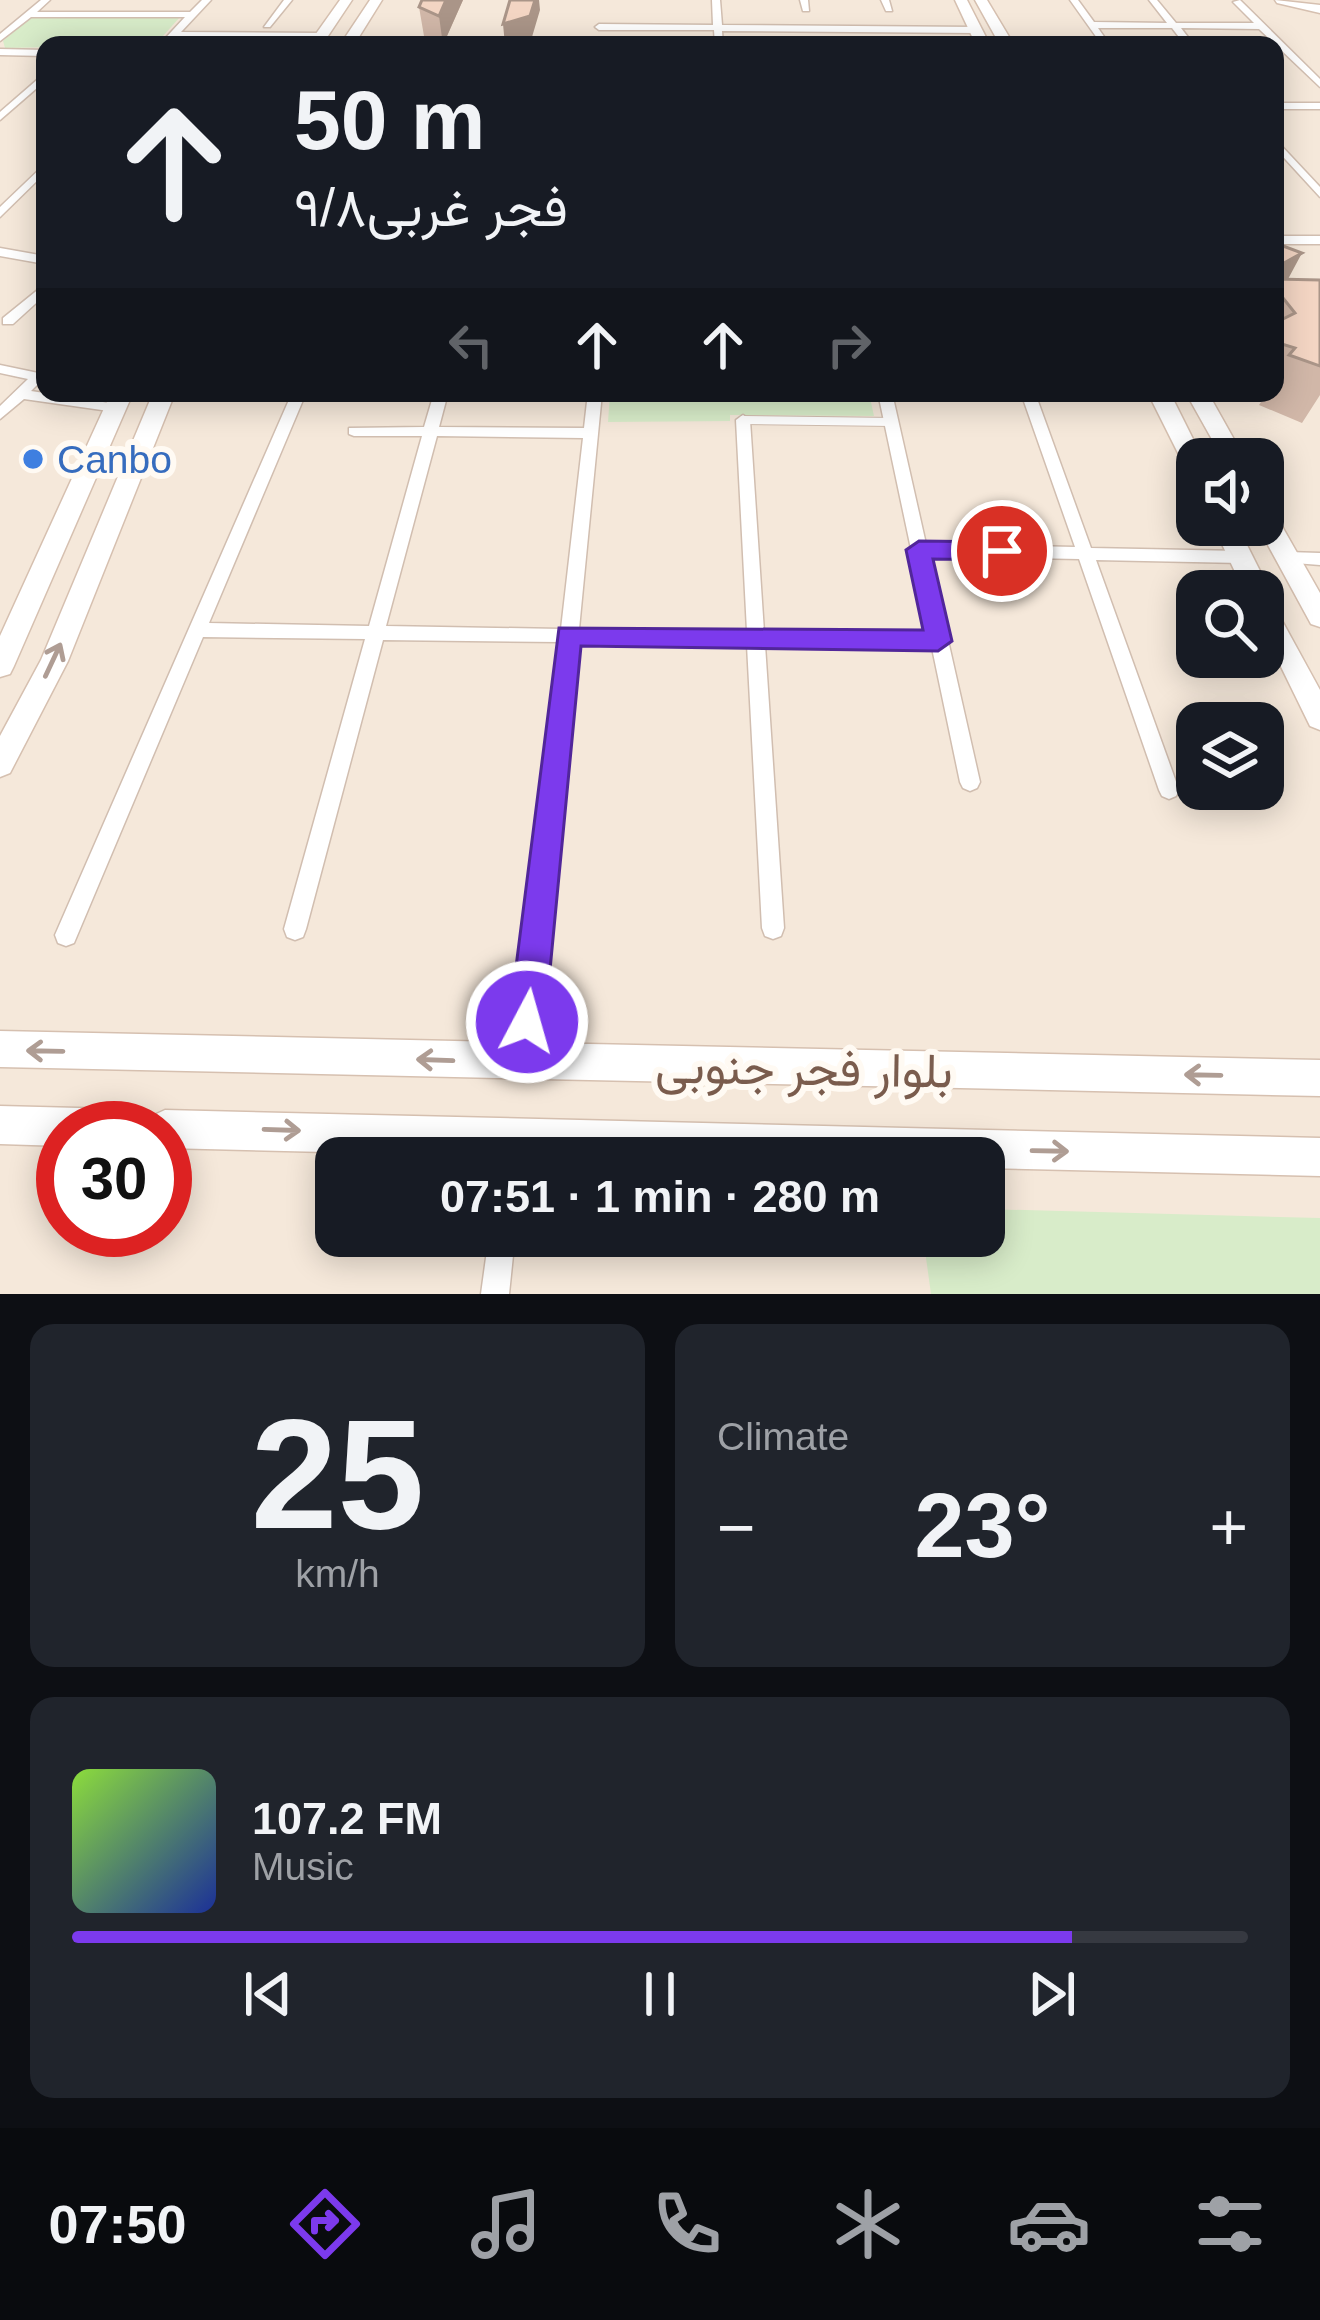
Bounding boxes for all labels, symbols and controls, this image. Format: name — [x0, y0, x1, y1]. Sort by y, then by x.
text: 50 m — [294, 73, 485, 167]
icon: ahead — [96, 84, 252, 240]
text: فجر غربی۹/۸ — [294, 177, 568, 237]
icon: left — [438, 312, 504, 378]
icon: ahead — [564, 312, 630, 378]
icon: ahead — [690, 312, 756, 378]
icon: right — [816, 312, 882, 378]
place label: Canbo — [57, 438, 172, 481]
map controls — [1176, 438, 1284, 810]
button: sound — [1176, 438, 1284, 546]
marker: Canbo — [20, 446, 46, 472]
pin — [951, 500, 1053, 602]
icon: arrive — [969, 518, 1035, 584]
button: search — [1176, 570, 1284, 678]
one-way arrow — [43, 643, 65, 679]
button: layers — [1176, 702, 1284, 810]
position arrow — [464, 959, 590, 1085]
street label: بلوار فجر جنوبی — [655, 1039, 953, 1101]
one-way arrow — [26, 1040, 65, 1063]
one-way arrow — [416, 1048, 455, 1071]
one-way arrow — [1184, 1064, 1223, 1087]
speed limit sign: 30 — [36, 1101, 192, 1257]
one-way arrow — [262, 1119, 301, 1142]
one-way arrow — [1030, 1139, 1069, 1162]
text: 07:51 · 1 min · 280 m — [440, 1171, 880, 1222]
text: 25 — [251, 1387, 424, 1561]
text: Climate — [717, 1415, 849, 1458]
text: 23° — [914, 1476, 1051, 1576]
text: − — [717, 1490, 756, 1564]
text: + — [1209, 1490, 1248, 1564]
text: km/h — [295, 1552, 380, 1595]
text: 107.2 FM — [252, 1793, 442, 1844]
text: Music — [252, 1845, 354, 1888]
icon: previous — [235, 1961, 301, 2027]
icon: pause — [627, 1961, 693, 2027]
icon: next — [1019, 1961, 1085, 2027]
icon: directions — [283, 2182, 367, 2266]
icon: music — [464, 2182, 548, 2266]
icon: phone — [645, 2182, 729, 2266]
icon: climate — [826, 2182, 910, 2266]
icon: car — [1007, 2182, 1091, 2266]
icon: filters — [1188, 2182, 1272, 2266]
text: 07:50 — [48, 2194, 187, 2254]

